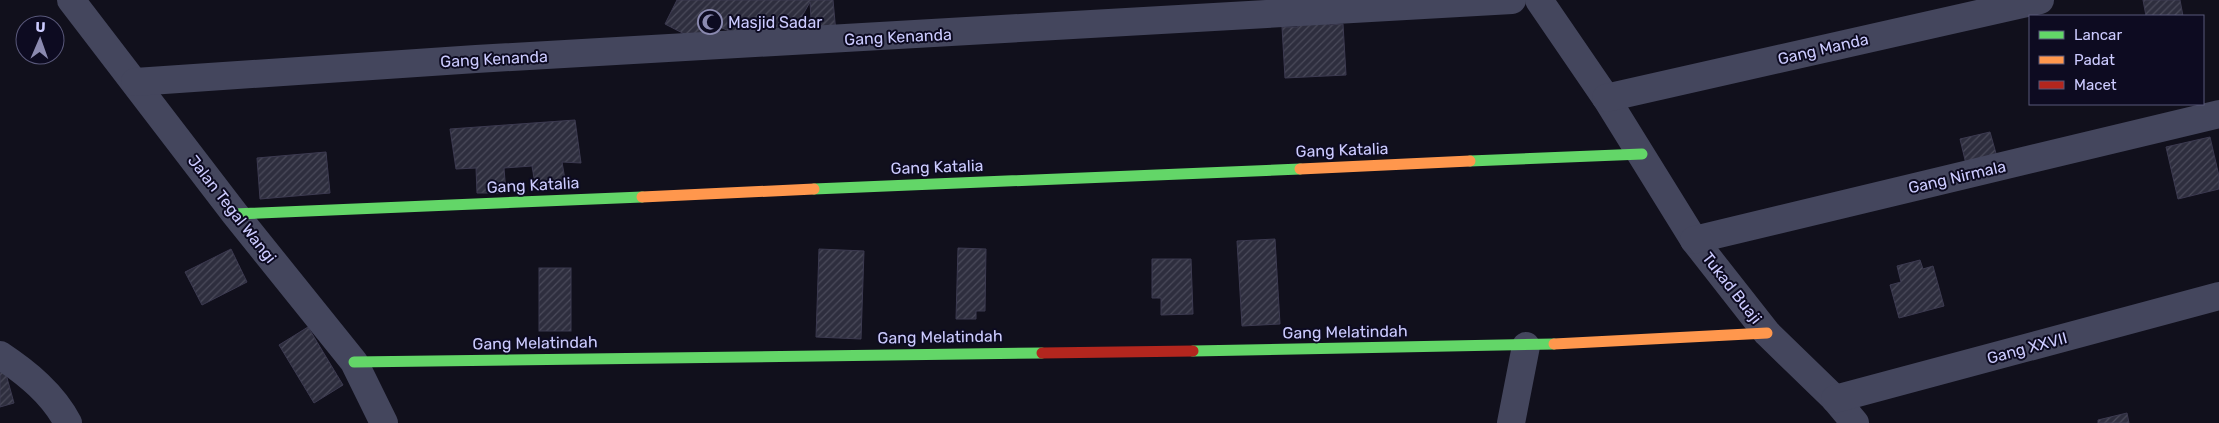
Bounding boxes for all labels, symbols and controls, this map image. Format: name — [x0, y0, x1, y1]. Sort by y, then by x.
mosque icon: Masjid Sadar — [697, 9, 723, 35]
place label: Masjid Sadar — [728, 13, 822, 32]
north arrow — [15, 15, 65, 65]
legend — [2029, 15, 2204, 105]
text: U — [35, 19, 46, 36]
street label: Gang Kenanda — [844, 25, 952, 49]
text: Lancar — [2074, 26, 2122, 44]
street label: Gang Manda — [1776, 29, 1870, 69]
street label: Gang Kenanda — [440, 47, 548, 71]
text: Padat — [2074, 51, 2115, 69]
text: Macet — [2074, 76, 2117, 94]
street label: Gang Katalia — [1295, 139, 1389, 161]
street label: Jalan Tegal Wangi — [184, 151, 280, 267]
street label: Gang Katalia — [890, 156, 984, 178]
street label: Gang Nirmala — [1906, 157, 2008, 197]
street label: Gang Katalia — [486, 173, 580, 197]
street label: Tukad Buaji — [1698, 249, 1766, 327]
street label: Gang Melatindah — [1282, 321, 1408, 343]
street label: Gang Melatindah — [877, 326, 1003, 348]
street label: Gang XXVII — [1985, 328, 2069, 368]
street label: Gang Melatindah — [472, 332, 598, 354]

